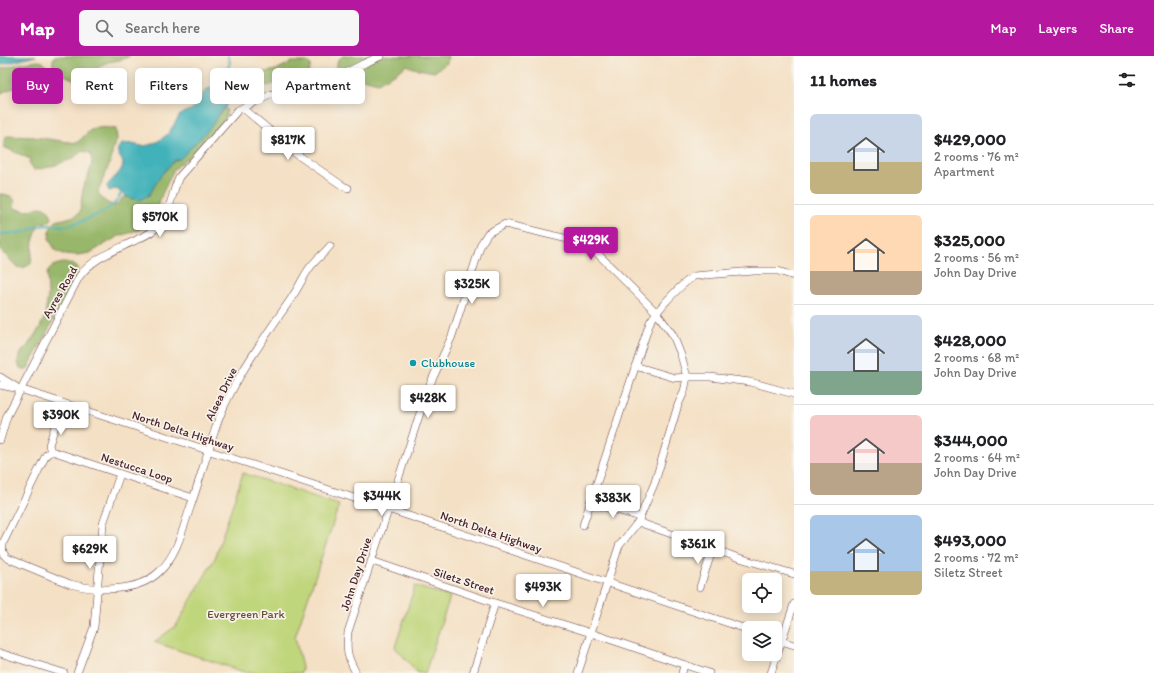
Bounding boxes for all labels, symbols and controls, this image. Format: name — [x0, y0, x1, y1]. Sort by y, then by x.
search box — [79, 10, 359, 46]
text: Map — [20, 17, 55, 40]
icon: search — [93, 17, 115, 39]
text: Search here — [125, 19, 200, 37]
text: Map — [991, 20, 1016, 37]
text: Layers — [1038, 20, 1077, 37]
text: Share — [1099, 20, 1134, 37]
chip: Buy — [12, 68, 63, 104]
chip: Rent — [71, 68, 127, 104]
chip: Filters — [135, 68, 202, 104]
chip: New — [210, 68, 264, 104]
chip: Apartment — [272, 68, 365, 104]
icon: filters — [1116, 69, 1138, 91]
text: 11 homes — [810, 70, 877, 90]
pin: $817K — [260, 127, 316, 161]
text: $429,000 — [934, 129, 1006, 149]
icon: home — [842, 130, 890, 178]
text: $817K — [271, 132, 305, 147]
text: 2 rooms · 76 m² — [934, 149, 1019, 164]
text: Apartment — [934, 164, 995, 179]
pin: $570K — [132, 204, 188, 238]
text: $570K — [142, 209, 178, 224]
pin: $429K — [563, 227, 619, 261]
text: $325,000 — [934, 230, 1005, 250]
icon: home — [842, 231, 890, 279]
text: $429K — [573, 232, 609, 247]
text: 2 rooms · 56 m² — [934, 250, 1019, 265]
street label: Ayres Road — [40, 263, 81, 320]
text: John Day Drive — [934, 265, 1017, 280]
pin: $325K — [444, 271, 500, 305]
text: $325K — [454, 276, 490, 291]
text: $428,000 — [934, 330, 1007, 350]
icon: home — [842, 331, 890, 379]
text: 2 rooms · 68 m² — [934, 350, 1019, 365]
place label: Clubhouse — [421, 356, 475, 370]
marker: Clubhouse — [408, 358, 418, 368]
street label: Alsea Drive — [202, 365, 240, 423]
text: John Day Drive — [934, 365, 1017, 380]
pin: $428K — [400, 385, 456, 419]
text: $428K — [410, 390, 446, 405]
pin: $390K — [33, 402, 89, 436]
text: $390K — [43, 407, 79, 422]
street label: North Delta Highway — [130, 408, 236, 454]
text: $344,000 — [934, 430, 1008, 450]
icon: home — [842, 431, 890, 479]
street label: Nestucca Loop — [99, 450, 175, 486]
text: 2 rooms · 64 m² — [934, 450, 1020, 465]
text: John Day Drive — [934, 465, 1017, 480]
pin: $344K — [354, 483, 410, 517]
pin: $383K — [585, 485, 641, 519]
text: $344K — [363, 488, 401, 503]
text: $383K — [595, 490, 631, 505]
street label: North Delta Highway — [438, 508, 544, 556]
text: $493,000 — [934, 530, 1006, 550]
pin: $361K — [670, 531, 726, 565]
icon: home — [842, 531, 890, 579]
street label: John Day Drive — [338, 535, 375, 612]
pin: $629K — [62, 536, 118, 570]
text: $361K — [681, 536, 715, 551]
text: $629K — [72, 541, 108, 556]
text: 2 rooms · 72 m² — [934, 550, 1019, 565]
street label: Siletz Street — [432, 565, 497, 598]
text: Siletz Street — [934, 565, 1003, 580]
map controls — [742, 573, 782, 661]
button: locate — [742, 573, 782, 613]
pin: $493K — [515, 574, 571, 608]
text: $493K — [525, 579, 561, 594]
park label: Evergreen Park — [207, 607, 286, 621]
button: layers — [742, 621, 782, 661]

